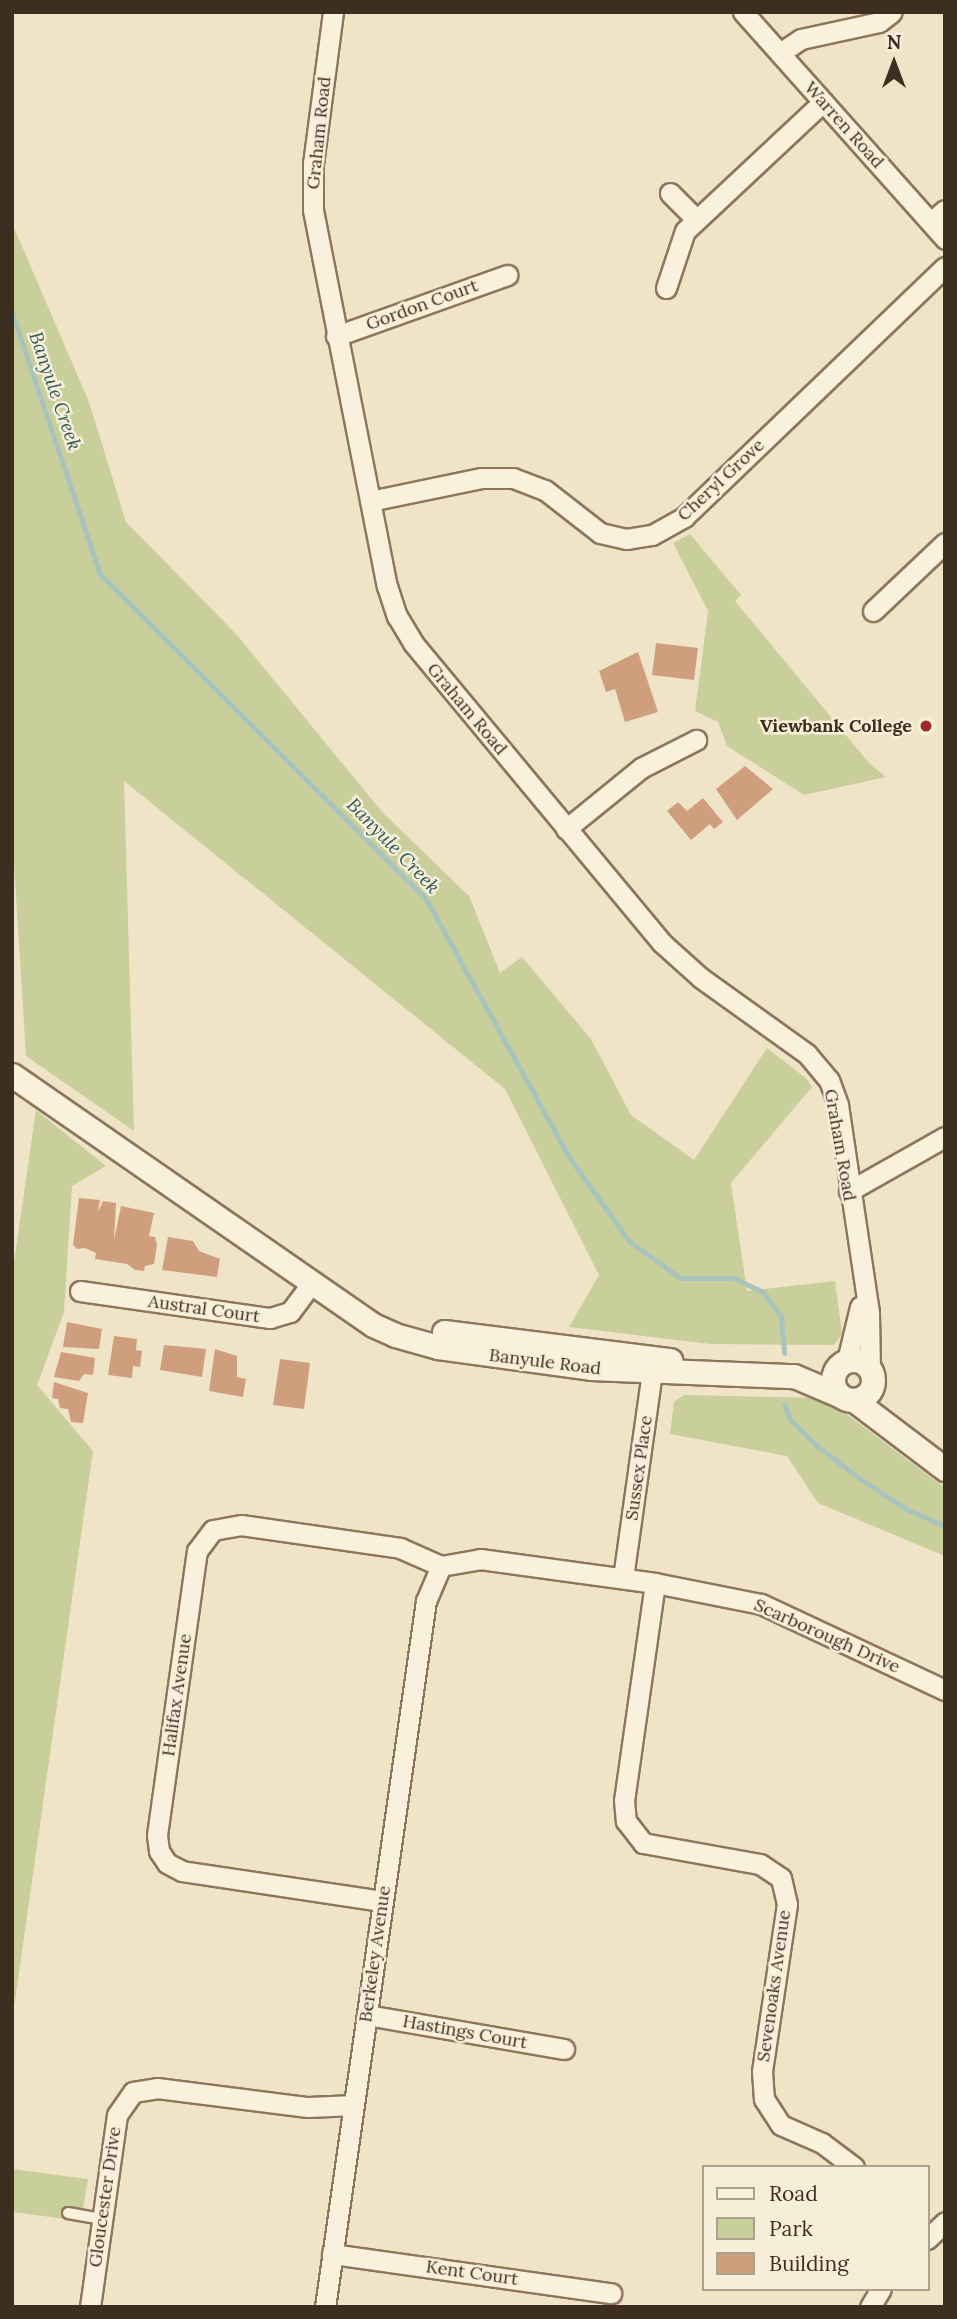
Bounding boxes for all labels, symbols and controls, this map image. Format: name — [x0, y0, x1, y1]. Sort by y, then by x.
north arrow — [859, 28, 929, 98]
text: N — [887, 30, 901, 54]
street label: Graham Road — [302, 76, 336, 190]
street label: Warren Road — [799, 77, 889, 173]
street label: Gordon Court — [363, 275, 481, 335]
water label: Banyule Creek — [24, 329, 86, 453]
street label: Cheryl Grove — [673, 434, 769, 526]
street label: Graham Road — [422, 659, 512, 759]
place label: Viewbank College — [760, 715, 912, 737]
marker: Viewbank College — [918, 718, 934, 734]
water label: Banyule Creek — [342, 794, 444, 898]
street label: Graham Road — [820, 1087, 860, 1203]
street label: Austral Court — [147, 1290, 261, 1328]
street label: Banyule Road — [488, 1344, 602, 1380]
street label: Sussex Place — [621, 1414, 657, 1522]
street label: Scarborough Drive — [751, 1594, 903, 1678]
street label: Halifax Avenue — [158, 1632, 196, 1758]
street label: Berkeley Avenue — [355, 1884, 395, 2024]
street label: Sevenoaks Avenue — [753, 1909, 795, 2063]
street label: Hastings Court — [401, 2010, 529, 2054]
street label: Gloucester Drive — [84, 2125, 126, 2269]
legend — [702, 2165, 929, 2291]
text: Road — [769, 2180, 818, 2207]
text: Park — [769, 2215, 813, 2242]
text: Building — [769, 2250, 849, 2277]
street label: Kent Court — [424, 2256, 520, 2290]

